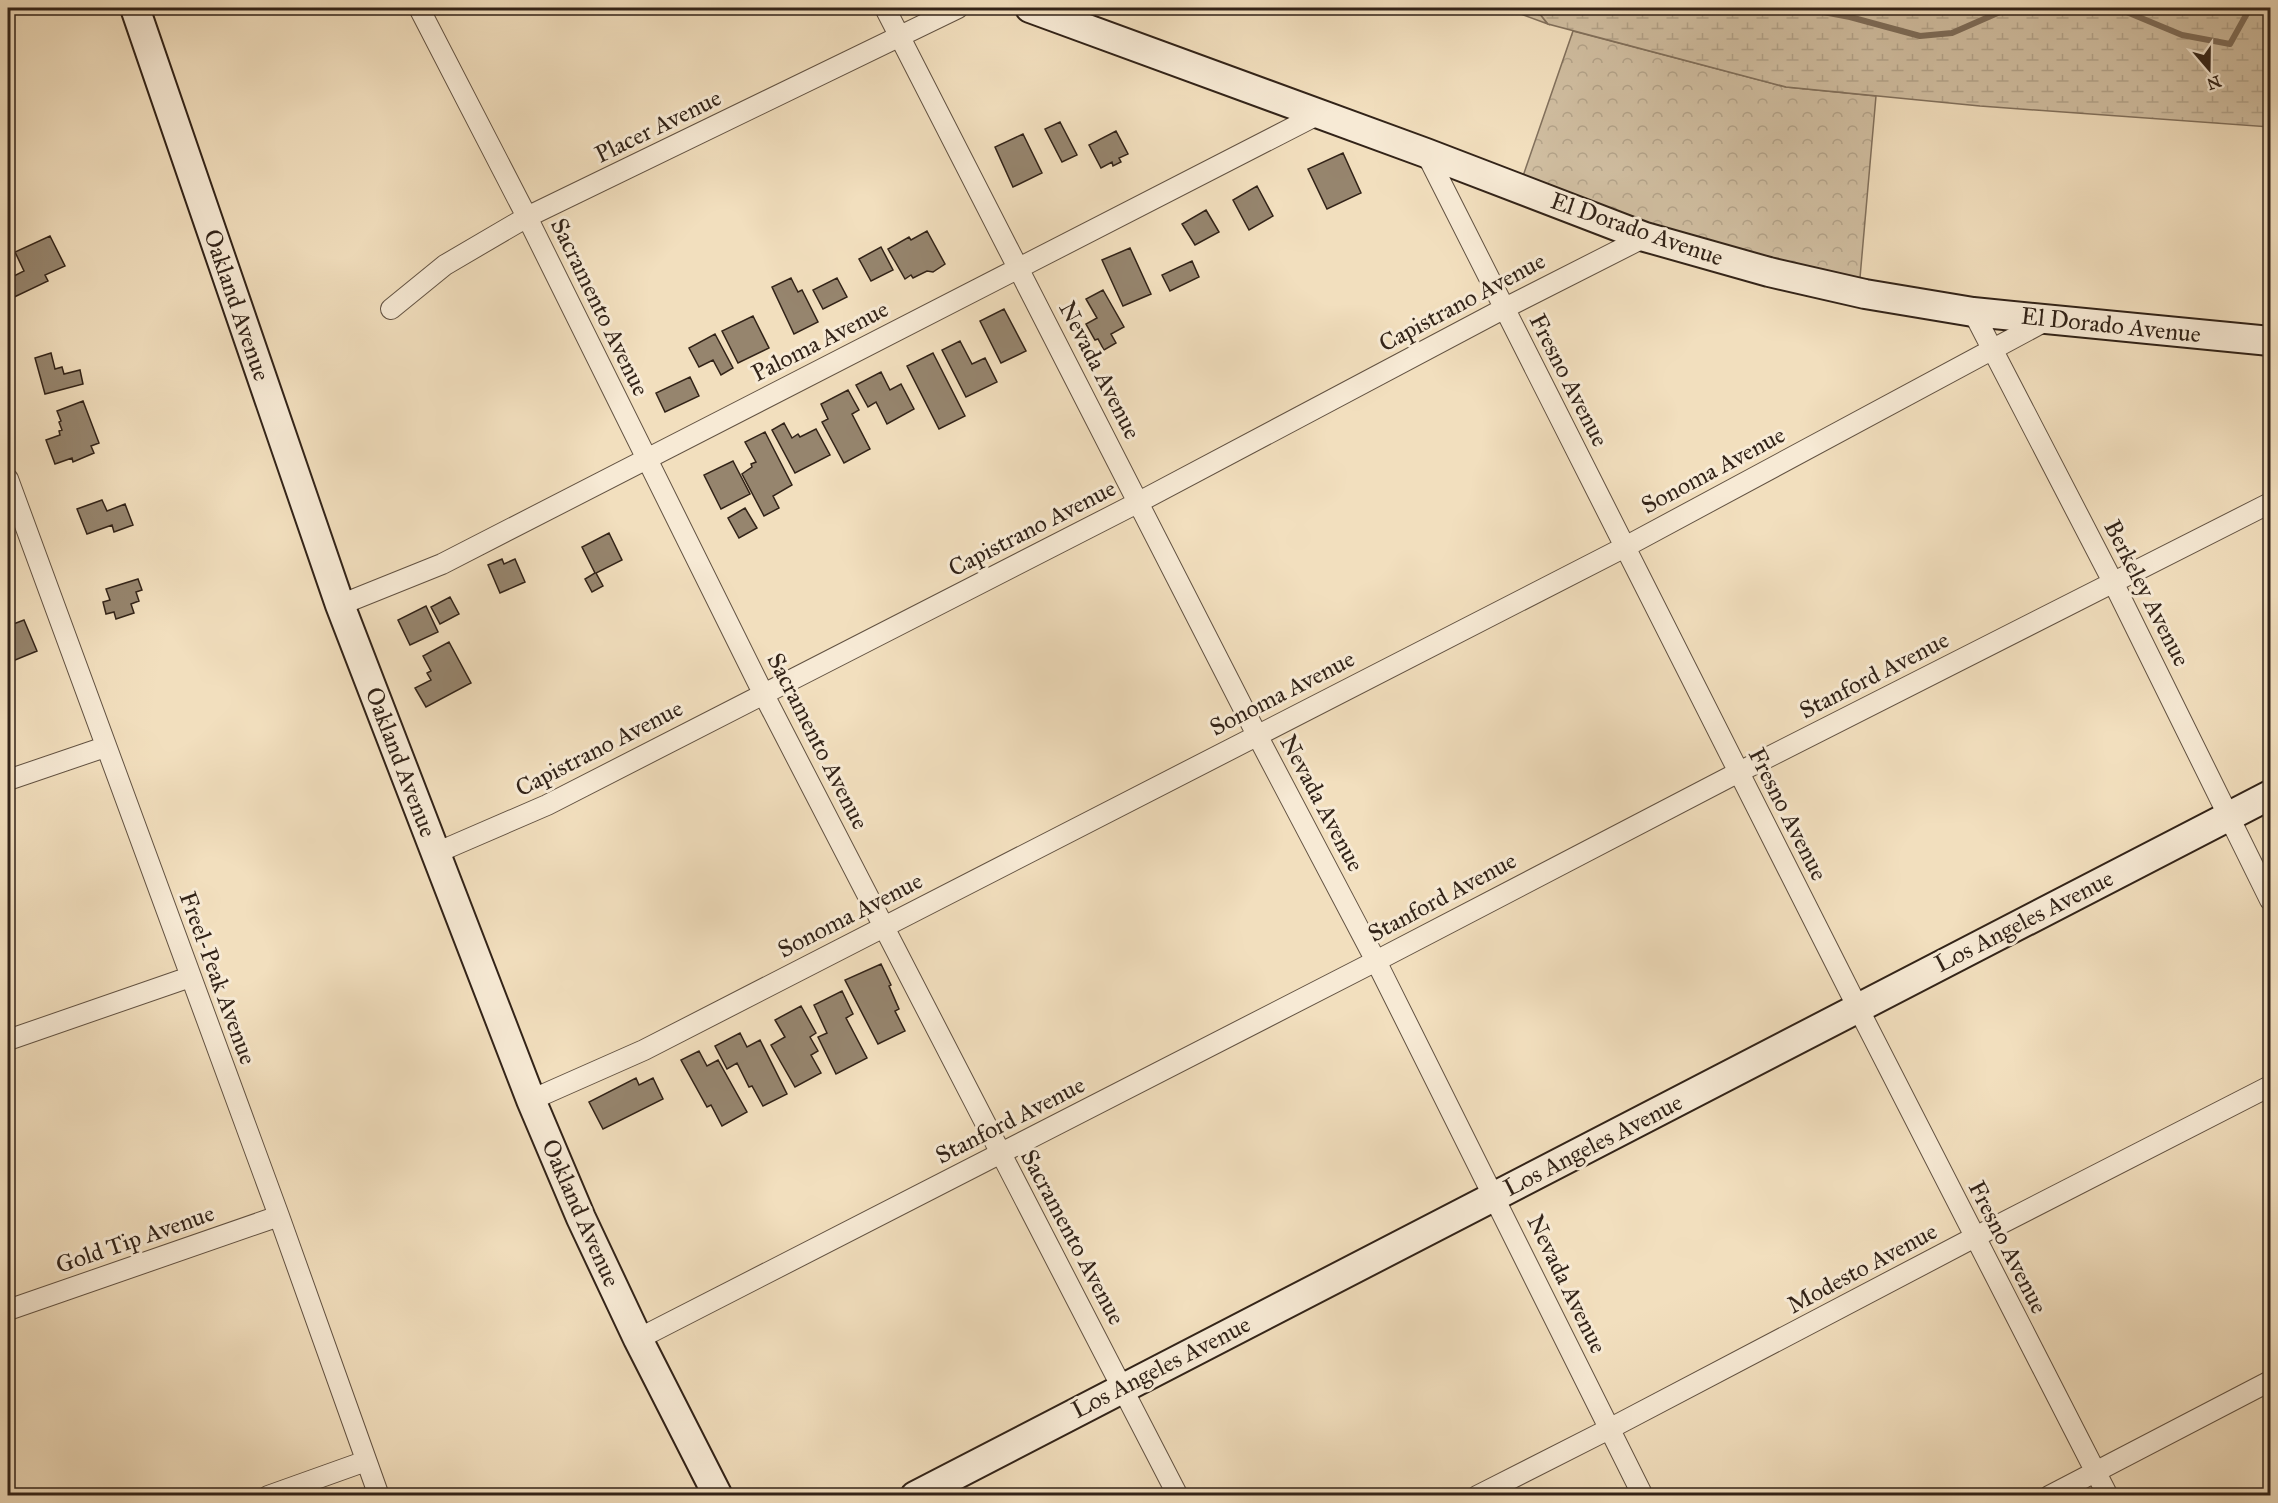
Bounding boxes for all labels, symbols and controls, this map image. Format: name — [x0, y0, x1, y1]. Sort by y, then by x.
north arrow — [2179, 39, 2239, 99]
text: N — [2204, 71, 2224, 94]
street label: Placer Avenue — [590, 83, 726, 169]
street label: El Dorado Avenue — [1547, 185, 1727, 273]
street label: Sacramento Avenue — [544, 213, 656, 401]
street label: Oakland Avenue — [197, 225, 277, 385]
street label: Capistrano Avenue — [1374, 246, 1550, 358]
street label: Paloma Avenue — [747, 294, 893, 388]
street label: Nevada Avenue — [1052, 296, 1148, 444]
street label: El Dorado Avenue — [2020, 301, 2202, 349]
street label: Fresno Avenue — [1523, 309, 1615, 451]
street label: Sonoma Avenue — [1636, 419, 1790, 521]
street label: Capistrano Avenue — [943, 473, 1121, 583]
street label: Berkeley Avenue — [2097, 515, 2197, 671]
street label: Stanford Avenue — [1794, 624, 1954, 726]
street label: Sonoma Avenue — [1204, 644, 1360, 742]
street label: Sacramento Avenue — [761, 648, 875, 834]
street label: Oakland Avenue — [359, 683, 443, 841]
street label: Capistrano Avenue — [510, 693, 688, 803]
street label: Nevada Avenue — [1273, 729, 1371, 877]
street label: Fresno Avenue — [1742, 743, 1834, 885]
street label: Stanford Avenue — [1363, 845, 1521, 949]
street label: Los Angeles Avenue — [1930, 863, 2118, 979]
street label: Sonoma Avenue — [772, 866, 928, 964]
street label: Freel-Peak Avenue — [173, 887, 263, 1069]
street label: Stanford Avenue — [930, 1069, 1090, 1171]
street label: Los Angeles Avenue — [1499, 1087, 1687, 1203]
street label: Oakland Avenue — [535, 1135, 627, 1291]
street label: Sacramento Avenue — [1014, 1144, 1132, 1330]
street label: Fresno Avenue — [1962, 1176, 2054, 1318]
street label: Gold Tip Avenue — [52, 1198, 218, 1280]
street label: Nevada Avenue — [1520, 1210, 1614, 1358]
street label: Modesto Avenue — [1782, 1216, 1942, 1320]
street label: Los Angeles Avenue — [1067, 1309, 1255, 1425]

